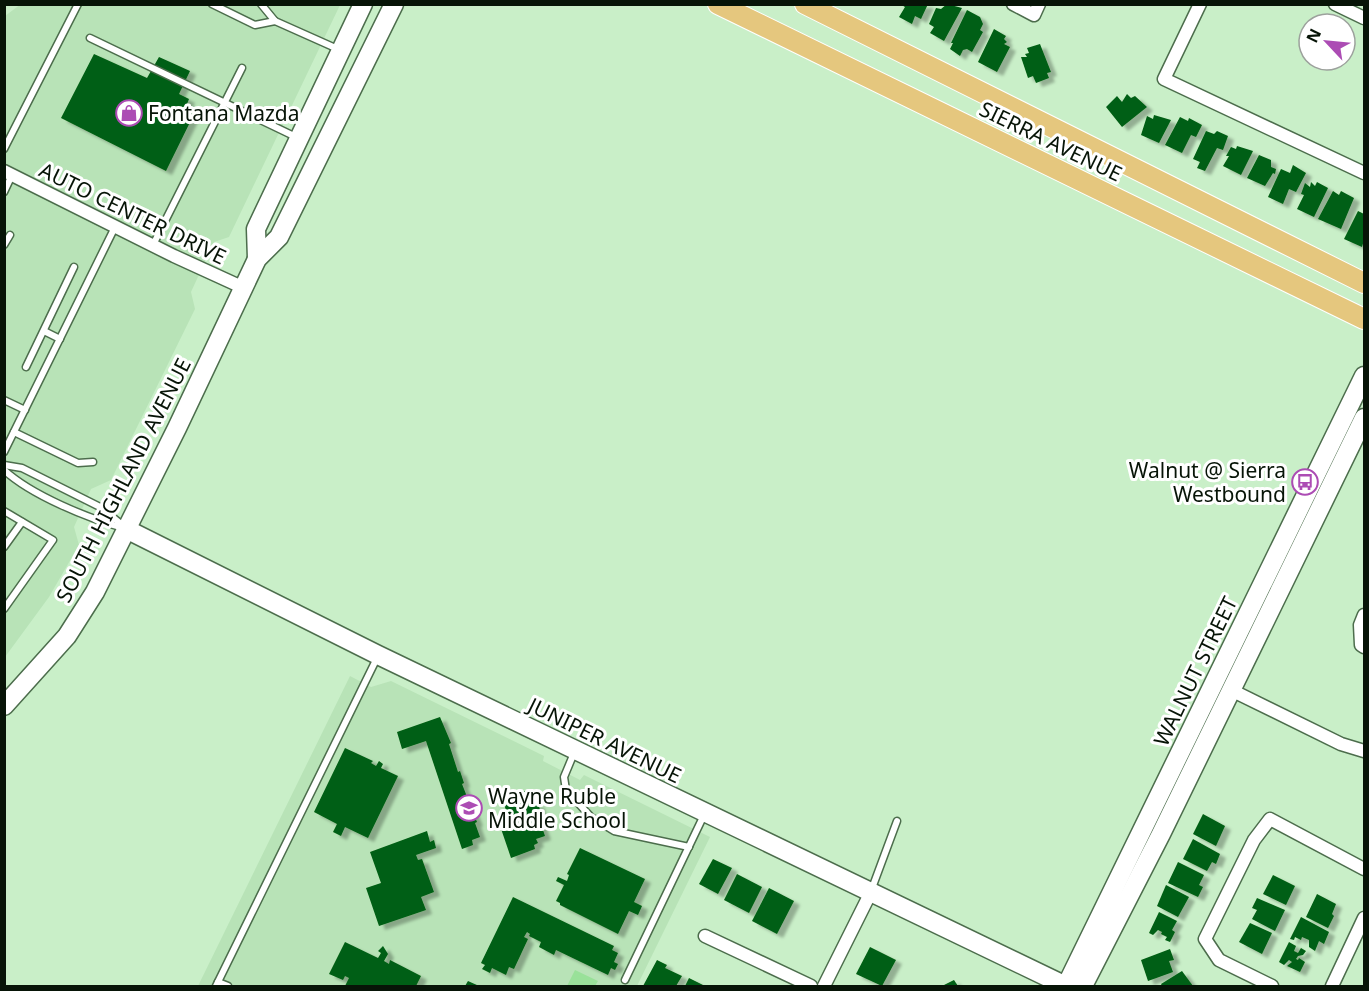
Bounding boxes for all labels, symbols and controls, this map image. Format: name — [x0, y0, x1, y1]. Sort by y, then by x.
north arrow — [1297, 12, 1357, 72]
text: N — [1301, 25, 1326, 46]
street label: SIERRA AVENUE — [975, 94, 1127, 188]
shop icon: Fontana Mazda — [114, 98, 144, 128]
place label: Fontana Mazda — [148, 99, 300, 127]
street label: AUTO CENTER DRIVE — [35, 156, 231, 270]
street label: SOUTH HIGHLAND AVENUE — [49, 353, 197, 607]
place label: Walnut @ Sierra Westbound — [1129, 456, 1286, 508]
bus stop icon: Walnut @ Sierra Westbound — [1290, 467, 1320, 497]
street label: WALNUT STREET — [1147, 591, 1243, 750]
street label: JUNIPER AVENUE — [522, 690, 686, 789]
place label: Wayne Ruble Middle School — [488, 782, 626, 834]
school or university icon: Wayne Ruble Middle School — [454, 793, 484, 823]

